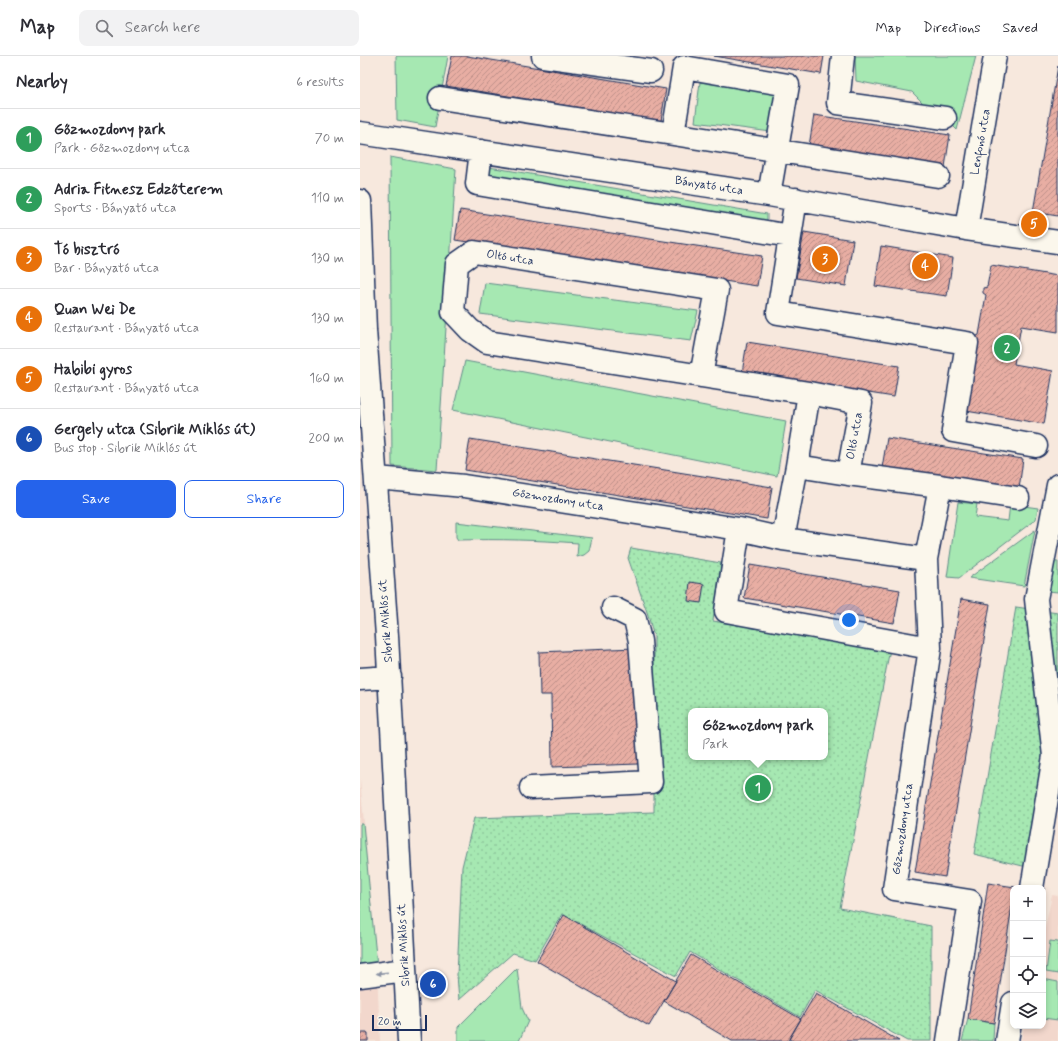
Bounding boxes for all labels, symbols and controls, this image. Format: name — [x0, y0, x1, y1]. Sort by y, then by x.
search box — [79, 10, 359, 46]
text: Map — [20, 15, 55, 40]
icon: search — [93, 17, 115, 39]
text: Search here — [125, 18, 200, 38]
text: Map — [875, 19, 901, 37]
text: Directions — [923, 19, 981, 37]
text: Saved — [1003, 19, 1038, 37]
text: Nearby — [16, 71, 68, 93]
text: 6 results — [296, 74, 344, 91]
street label: Lenfonó utca — [967, 107, 996, 177]
text: Gőzmozdony park — [54, 120, 166, 140]
text: 1 — [26, 130, 32, 147]
text: 70 m — [315, 130, 344, 147]
text: Park · Gőzmozdony utca — [54, 140, 190, 157]
street label: Bányató utca — [674, 173, 744, 199]
text: Adria Fitnesz Edzőterem — [54, 180, 223, 200]
text: 2 — [26, 190, 32, 207]
text: 110 m — [311, 190, 344, 207]
text: Sports · Bányató utca — [54, 200, 176, 217]
pin: 5 — [1021, 209, 1047, 239]
text: Tó bisztró — [54, 240, 120, 260]
pin: 3 — [812, 244, 838, 274]
street label: Oltó utca — [485, 246, 535, 270]
text: 3 — [26, 250, 32, 267]
text: 130 m — [311, 250, 344, 267]
pin: 4 — [912, 251, 938, 281]
text: Bar · Bányató utca — [54, 260, 159, 277]
text: Quan Wei De — [54, 300, 136, 320]
text: 4 — [25, 310, 33, 327]
text: 130 m — [311, 310, 344, 327]
text: Restaurant · Bányató utca — [54, 320, 199, 337]
pin: 2 — [994, 333, 1020, 363]
text: Habibi gyros — [54, 360, 132, 380]
text: 5 — [25, 370, 33, 387]
text: 160 m — [309, 370, 344, 387]
text: Restaurant · Bányató utca — [54, 380, 199, 397]
street label: Oltó utca — [843, 411, 867, 461]
text: Gergely utca (Sibrik Miklós út) — [54, 420, 255, 440]
text: 6 — [26, 430, 32, 447]
text: 200 m — [309, 430, 344, 447]
text: Bus stop · Sibrik Miklós út — [54, 440, 197, 457]
button: Save — [16, 480, 176, 518]
button: Share — [184, 480, 344, 518]
street label: Gőzmozdony utca — [511, 485, 605, 515]
street label: Sibrik Miklós út — [375, 579, 397, 663]
your location — [839, 610, 859, 630]
popup — [688, 708, 828, 760]
text: Gőzmozdony park — [702, 716, 814, 736]
text: Park — [702, 736, 728, 753]
pin: 1 — [745, 773, 771, 803]
street label: Gőzmozdony utca — [889, 782, 917, 876]
map controls — [1010, 885, 1046, 1029]
button: + — [1010, 885, 1046, 921]
street label: Sibrik Miklós út — [394, 903, 414, 987]
button: − — [1010, 921, 1046, 957]
button: locate — [1010, 957, 1046, 993]
pin: 6 — [420, 969, 446, 999]
one-way arrow — [376, 970, 388, 976]
button: layers — [1010, 993, 1046, 1029]
scale bar — [372, 1013, 427, 1032]
text: 20 m — [378, 1015, 401, 1029]

